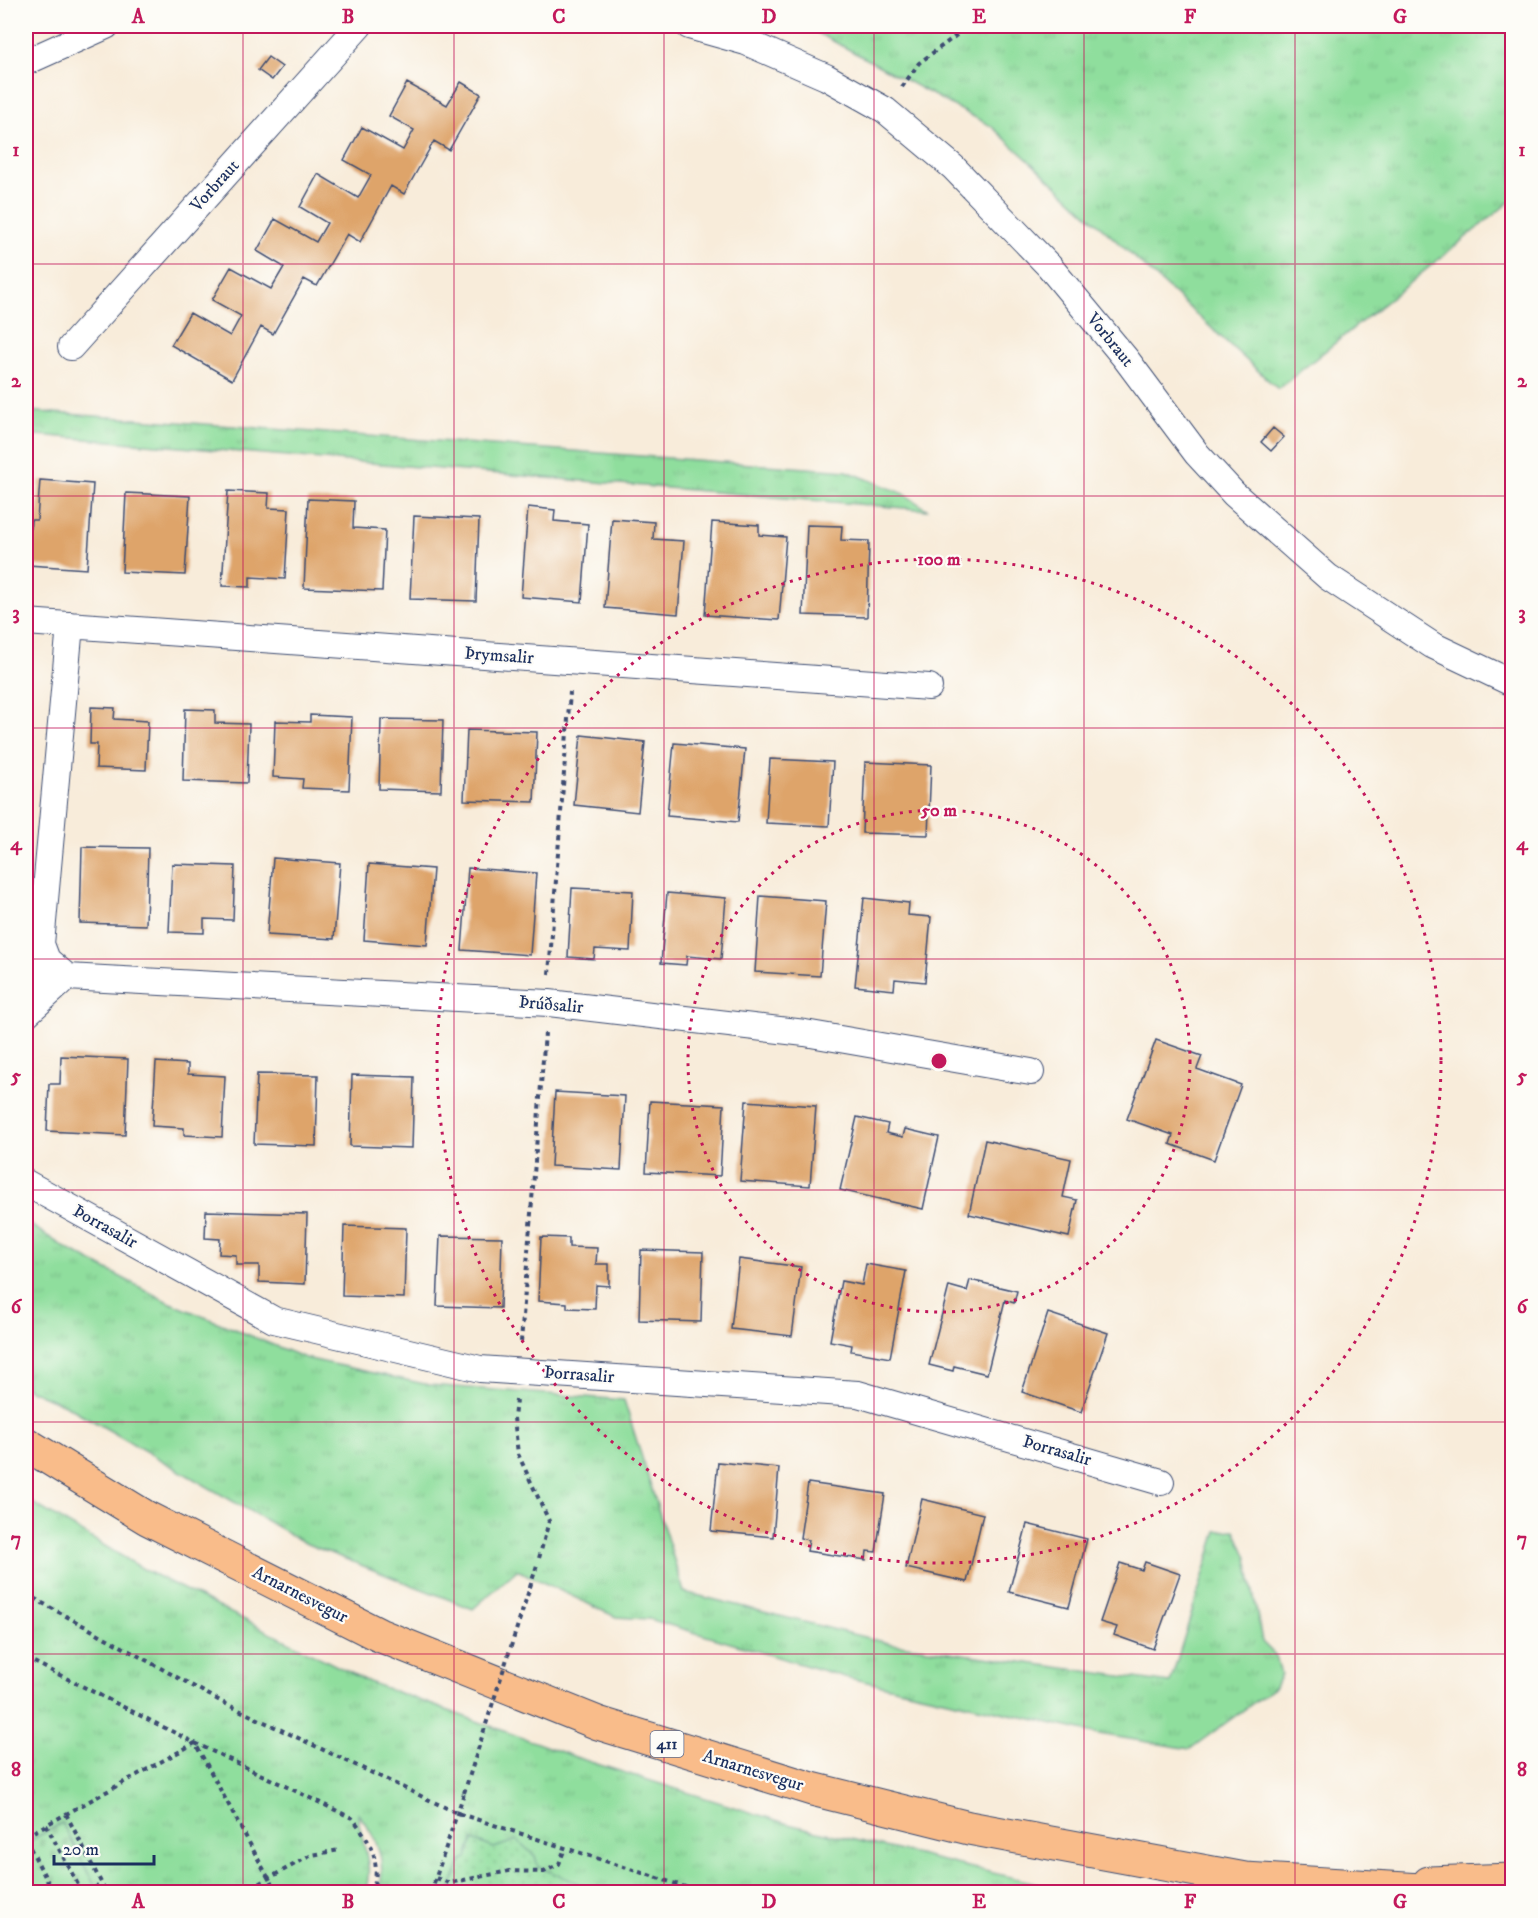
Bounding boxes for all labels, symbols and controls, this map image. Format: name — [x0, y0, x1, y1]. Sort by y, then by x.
text: A — [131, 5, 146, 30]
text: B — [342, 5, 354, 30]
text: C — [552, 5, 566, 30]
text: D — [762, 5, 777, 30]
text: E — [972, 5, 986, 30]
text: F — [1184, 5, 1197, 30]
text: G — [1393, 5, 1407, 30]
text: 1 — [12, 138, 20, 163]
text: 1 — [1518, 138, 1526, 163]
street label: Vorbraut — [185, 155, 244, 218]
street label: Vorbraut — [1081, 308, 1139, 372]
text: 2 — [11, 369, 22, 394]
text: 2 — [1517, 369, 1528, 394]
text: 100 m — [917, 549, 961, 571]
text: 3 — [12, 601, 20, 626]
text: 3 — [1518, 601, 1526, 626]
street label: Þrymsalir — [464, 643, 535, 669]
text: 50 m — [920, 800, 957, 822]
text: 4 — [10, 832, 23, 857]
text: 4 — [1516, 832, 1529, 857]
street label: Þrúðsalir — [518, 991, 585, 1019]
centre of rings — [929, 1051, 949, 1071]
text: 5 — [10, 1064, 21, 1089]
text: 5 — [1516, 1064, 1527, 1089]
street label: Þorrasalir — [69, 1200, 141, 1254]
text: 6 — [11, 1295, 23, 1320]
text: 6 — [1517, 1295, 1529, 1320]
street label: Þorrasalir — [543, 1362, 615, 1388]
street label: Þorrasalir — [1020, 1431, 1094, 1471]
text: 7 — [11, 1527, 21, 1552]
text: 7 — [1517, 1527, 1527, 1552]
street label: Arnarnesvegur — [249, 1562, 352, 1629]
road number: 411 — [650, 1731, 684, 1757]
street label: Arnarnesvegur — [700, 1745, 806, 1797]
text: 8 — [11, 1758, 21, 1783]
text: 8 — [1517, 1758, 1527, 1783]
scale bar — [54, 1828, 154, 1866]
text: 20 m — [63, 1839, 99, 1861]
text: A — [131, 1890, 146, 1915]
text: B — [342, 1890, 354, 1915]
text: C — [552, 1890, 566, 1915]
text: D — [762, 1890, 777, 1915]
text: E — [972, 1890, 986, 1915]
text: F — [1184, 1890, 1197, 1915]
text: G — [1393, 1890, 1407, 1915]

